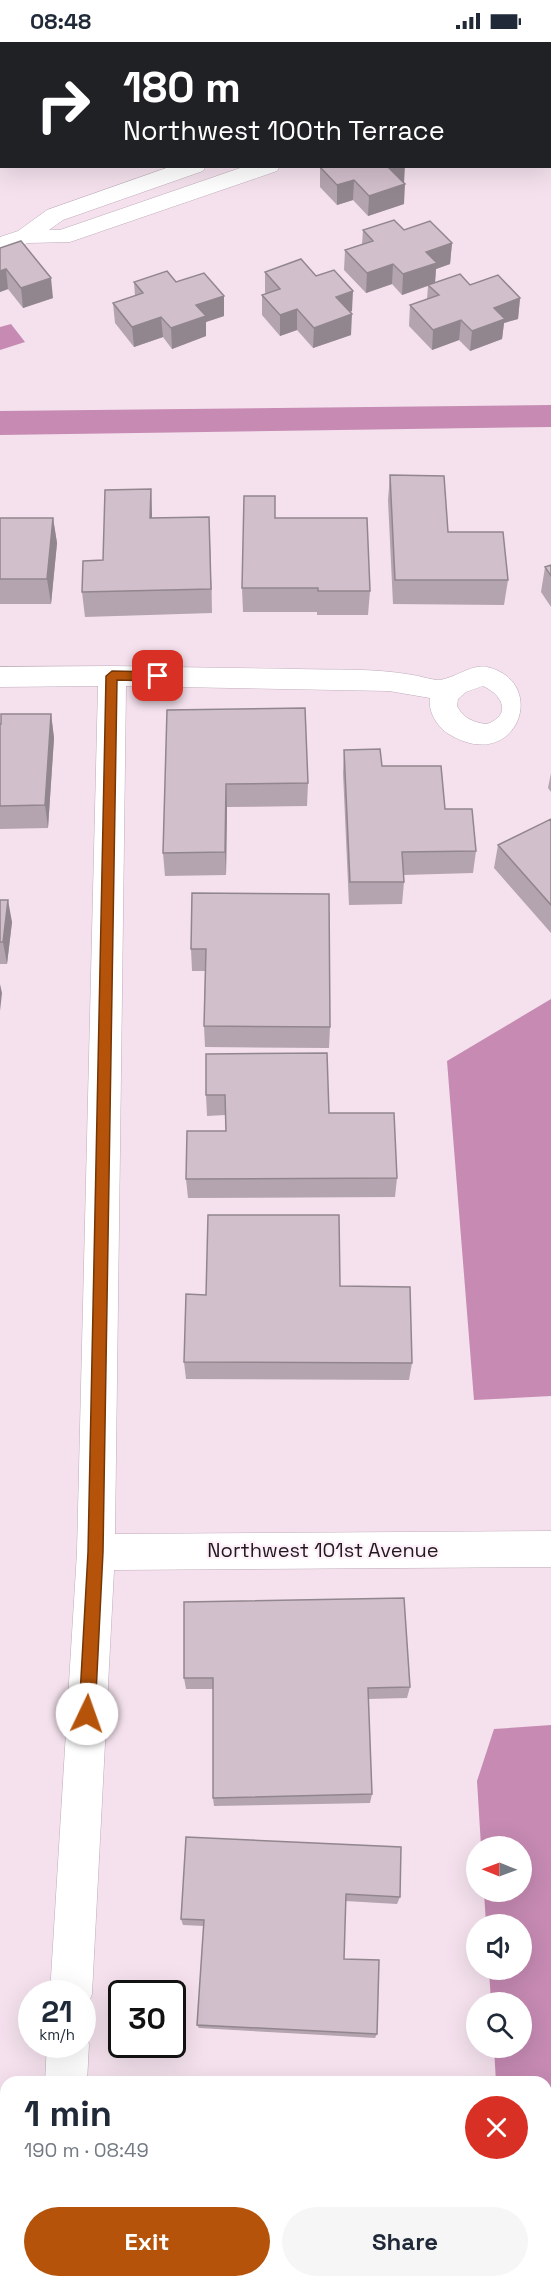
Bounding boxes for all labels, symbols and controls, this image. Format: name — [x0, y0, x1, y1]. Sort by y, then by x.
text: 08:48 — [30, 7, 91, 35]
text: 180 m — [123, 61, 241, 114]
icon: right — [24, 66, 102, 144]
text: Northwest 100th Terrace — [123, 113, 445, 148]
pin — [132, 650, 183, 701]
icon: arrive — [141, 659, 174, 692]
street label: Northwest 101st Avenue — [207, 1537, 439, 1563]
position arrow — [55, 1682, 119, 1746]
north arrow — [466, 1836, 532, 1902]
map controls — [466, 1836, 532, 2058]
button: sound — [466, 1914, 532, 1980]
speed limit sign: 30 — [108, 1980, 186, 2058]
text: 21 — [41, 1992, 73, 2031]
button: search — [466, 1992, 532, 2058]
text: km/h — [39, 2025, 75, 2044]
text: 1 min — [24, 2091, 112, 2137]
button: close — [465, 2096, 528, 2159]
text: 190 m · 08:49 — [24, 2137, 149, 2163]
button: Exit — [24, 2207, 270, 2276]
button: Share — [282, 2207, 528, 2276]

